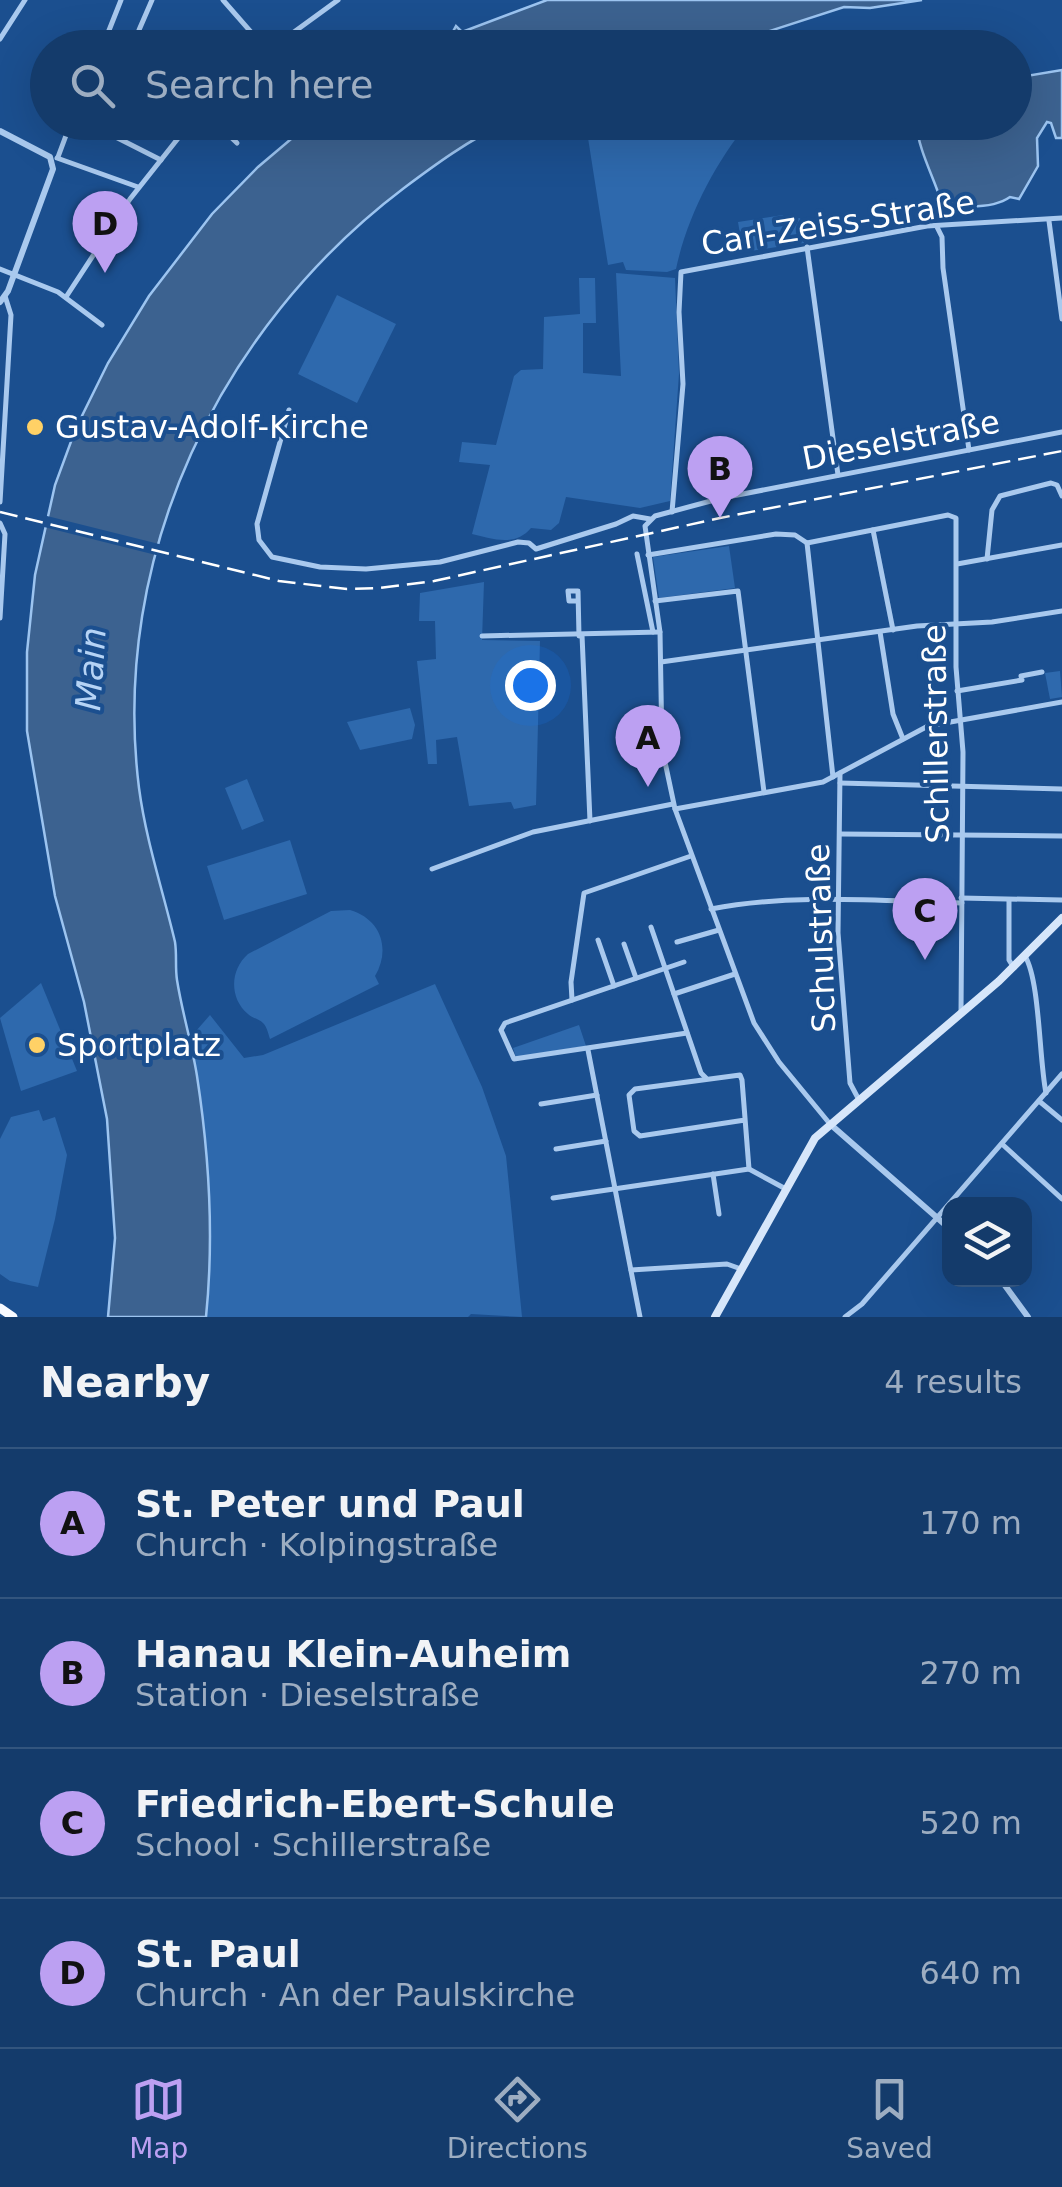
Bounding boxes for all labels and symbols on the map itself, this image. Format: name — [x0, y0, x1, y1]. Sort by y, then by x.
street label: Carl-Zeiss-Straße — [699, 183, 977, 263]
pin: D — [72, 190, 138, 273]
street label: Dieselstraße — [799, 402, 1003, 478]
place label: Gustav-Adolf-Kirche — [55, 408, 369, 446]
marker: Gustav-Adolf-Kirche — [24, 416, 46, 438]
pin: B — [688, 436, 752, 518]
street label: Schillerstraße — [915, 624, 957, 844]
water label: Main — [68, 626, 114, 712]
your location — [505, 660, 556, 711]
pin: A — [616, 704, 680, 787]
street label: Schulstraße — [799, 843, 843, 1033]
pin: C — [892, 878, 958, 960]
place label: Sportplatz — [57, 1026, 221, 1064]
marker: Sportplatz — [26, 1034, 48, 1056]

